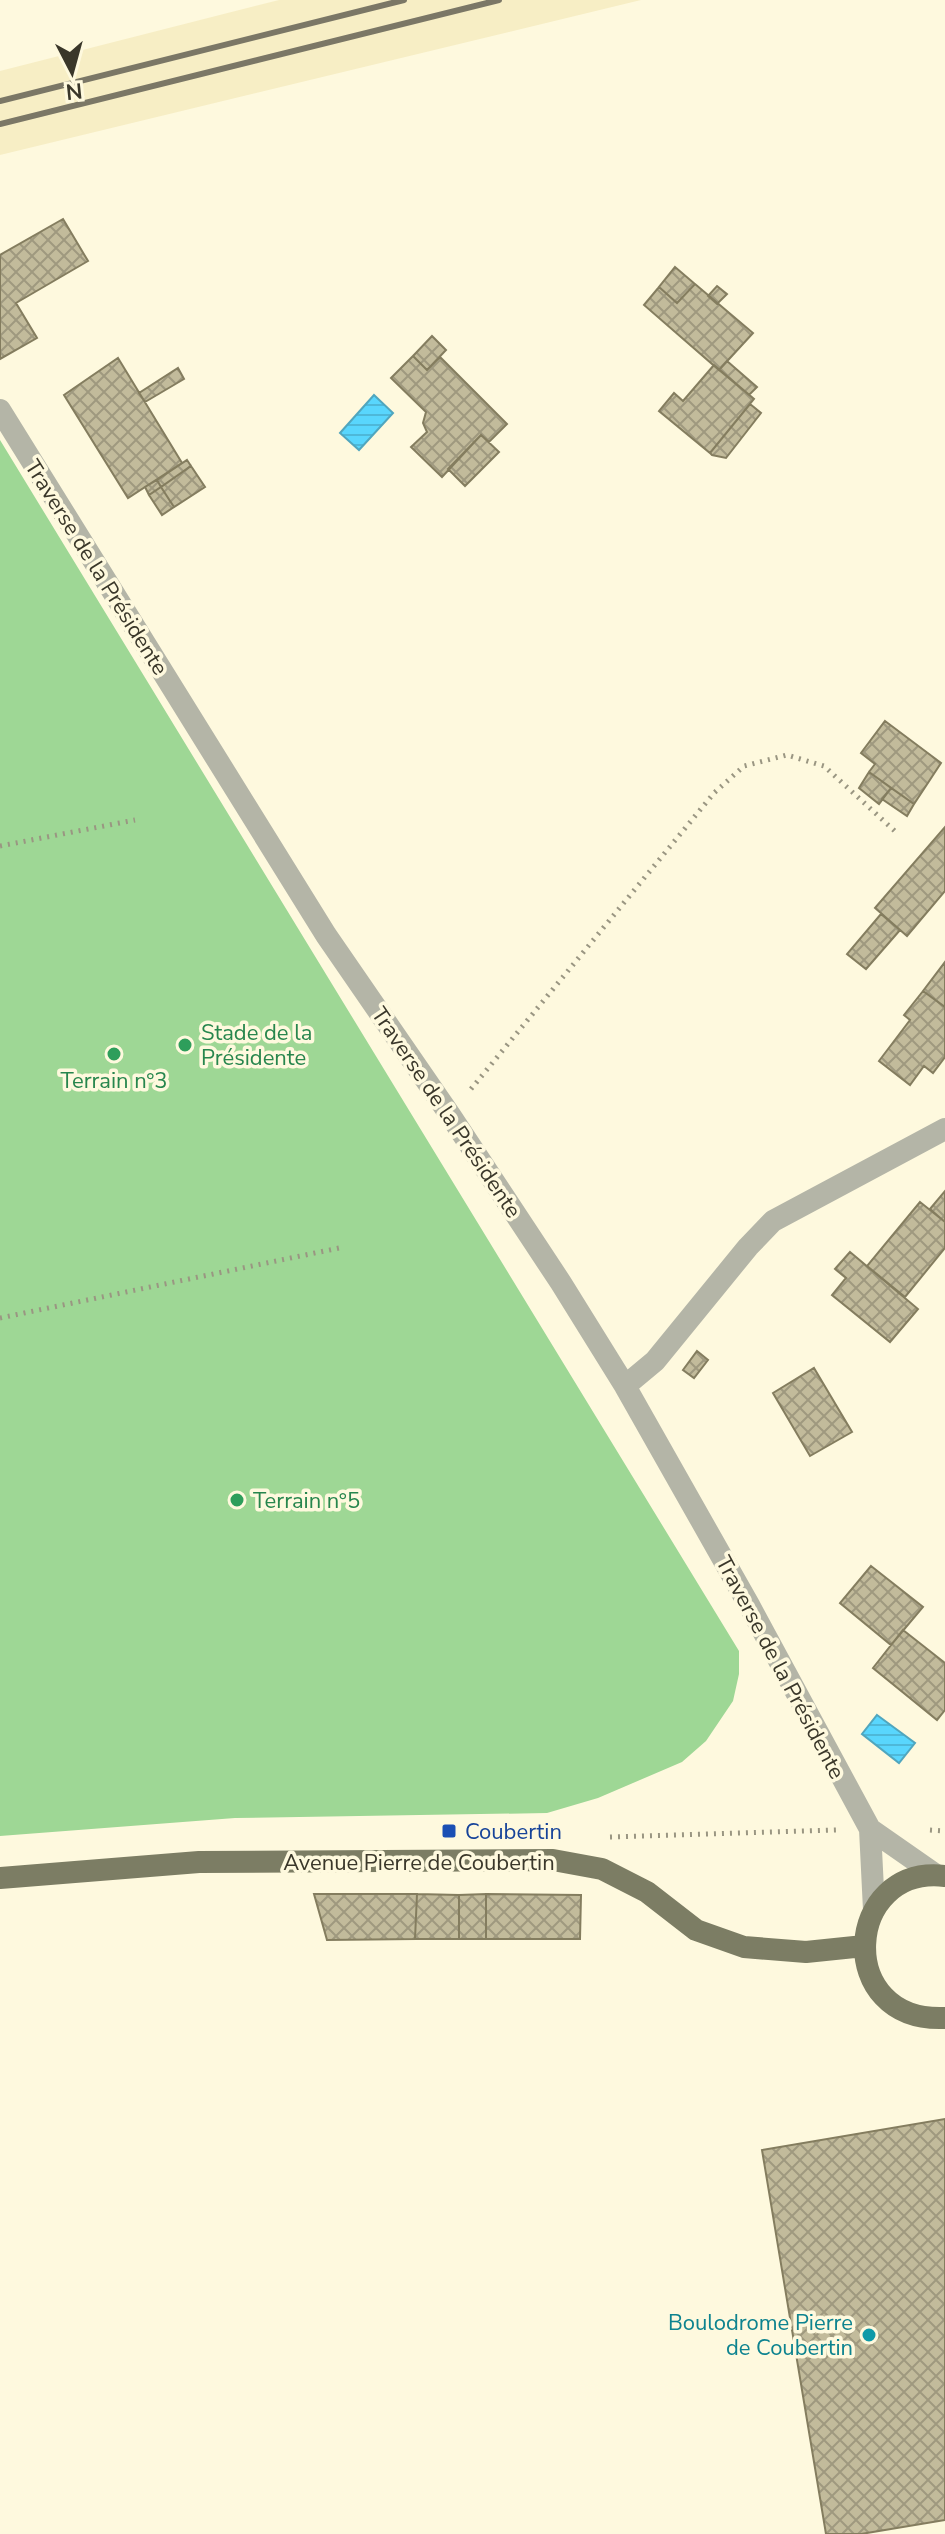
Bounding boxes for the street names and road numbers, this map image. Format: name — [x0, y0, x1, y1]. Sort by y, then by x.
street label: Traverse de la Présidente — [18, 454, 175, 681]
street label: Traverse de la Présidente — [364, 1001, 528, 1224]
street label: Traverse de la Présidente — [709, 1551, 852, 1784]
street label: Avenue Pierre de Coubertin — [283, 1848, 555, 1878]

